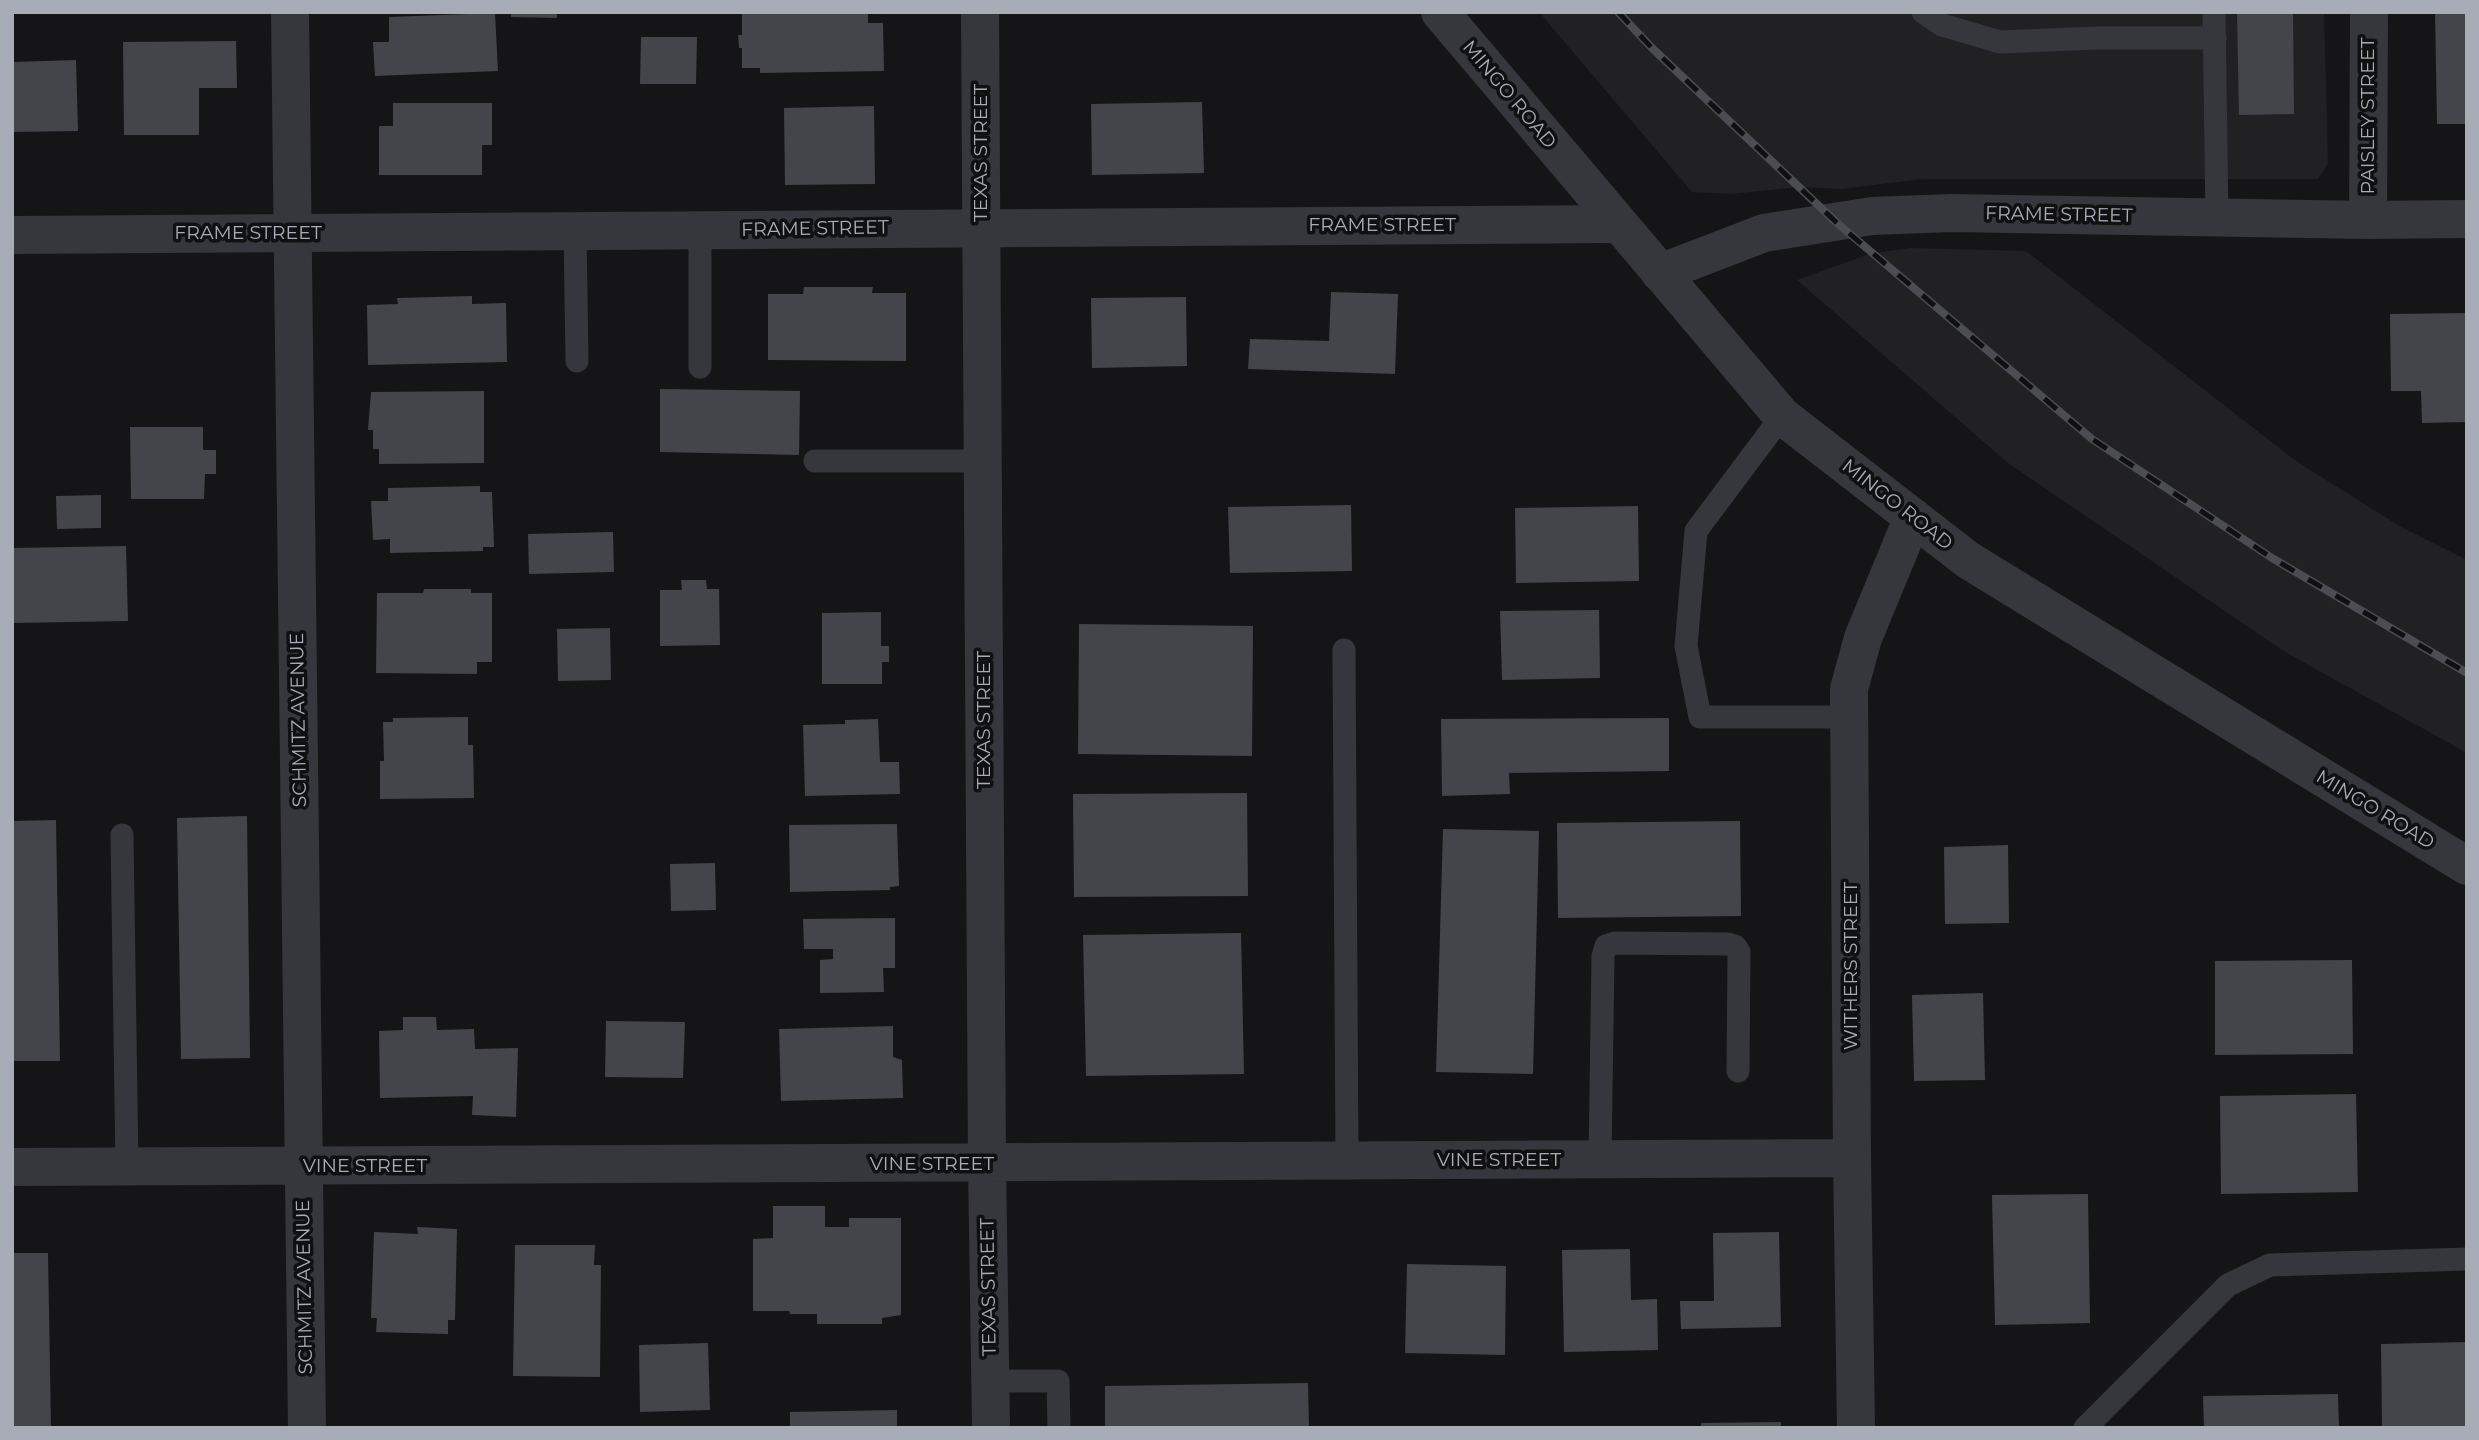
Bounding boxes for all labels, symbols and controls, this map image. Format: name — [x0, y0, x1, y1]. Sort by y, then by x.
street label: MINGO ROAD — [1457, 36, 1561, 154]
street label: PAISLEY STREET — [2357, 37, 2379, 195]
street label: TEXAS STREET — [970, 84, 992, 222]
street label: FRAME STREET — [1985, 202, 2133, 228]
street label: FRAME STREET — [1308, 214, 1456, 236]
street label: FRAME STREET — [741, 216, 889, 242]
street label: FRAME STREET — [174, 222, 322, 244]
street label: MINGO ROAD — [1837, 455, 1957, 555]
street label: SCHMITZ AVENUE — [286, 633, 312, 807]
street label: TEXAS STREET — [973, 651, 995, 789]
street label: MINGO ROAD — [2312, 766, 2438, 854]
street label: WITHERS STREET — [1840, 882, 1862, 1050]
street label: VINE STREET — [1437, 1149, 1561, 1171]
street label: VINE STREET — [870, 1153, 994, 1175]
street label: VINE STREET — [303, 1155, 427, 1177]
street label: SCHMITZ AVENUE — [292, 1200, 318, 1374]
street label: TEXAS STREET — [976, 1218, 1002, 1356]

